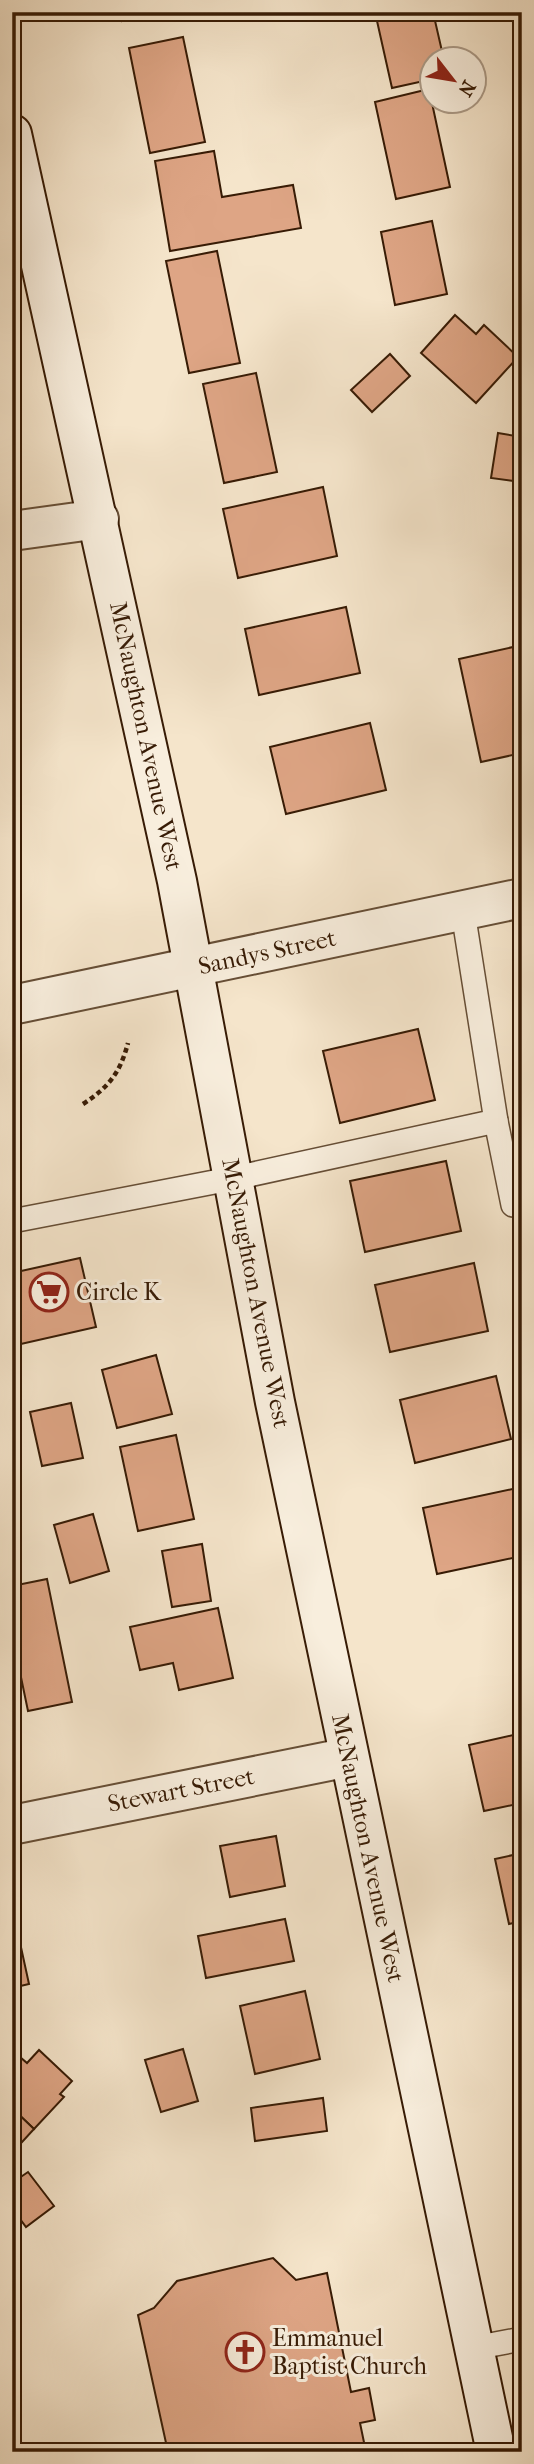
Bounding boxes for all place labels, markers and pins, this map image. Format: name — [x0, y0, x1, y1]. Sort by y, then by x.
supermarket icon: Circle K — [28, 1271, 70, 1313]
place label: Circle K — [76, 1278, 162, 1306]
place label: Emmanuel Baptist Church — [272, 2324, 427, 2380]
church icon: Emmanuel Baptist Church — [224, 2331, 266, 2373]

